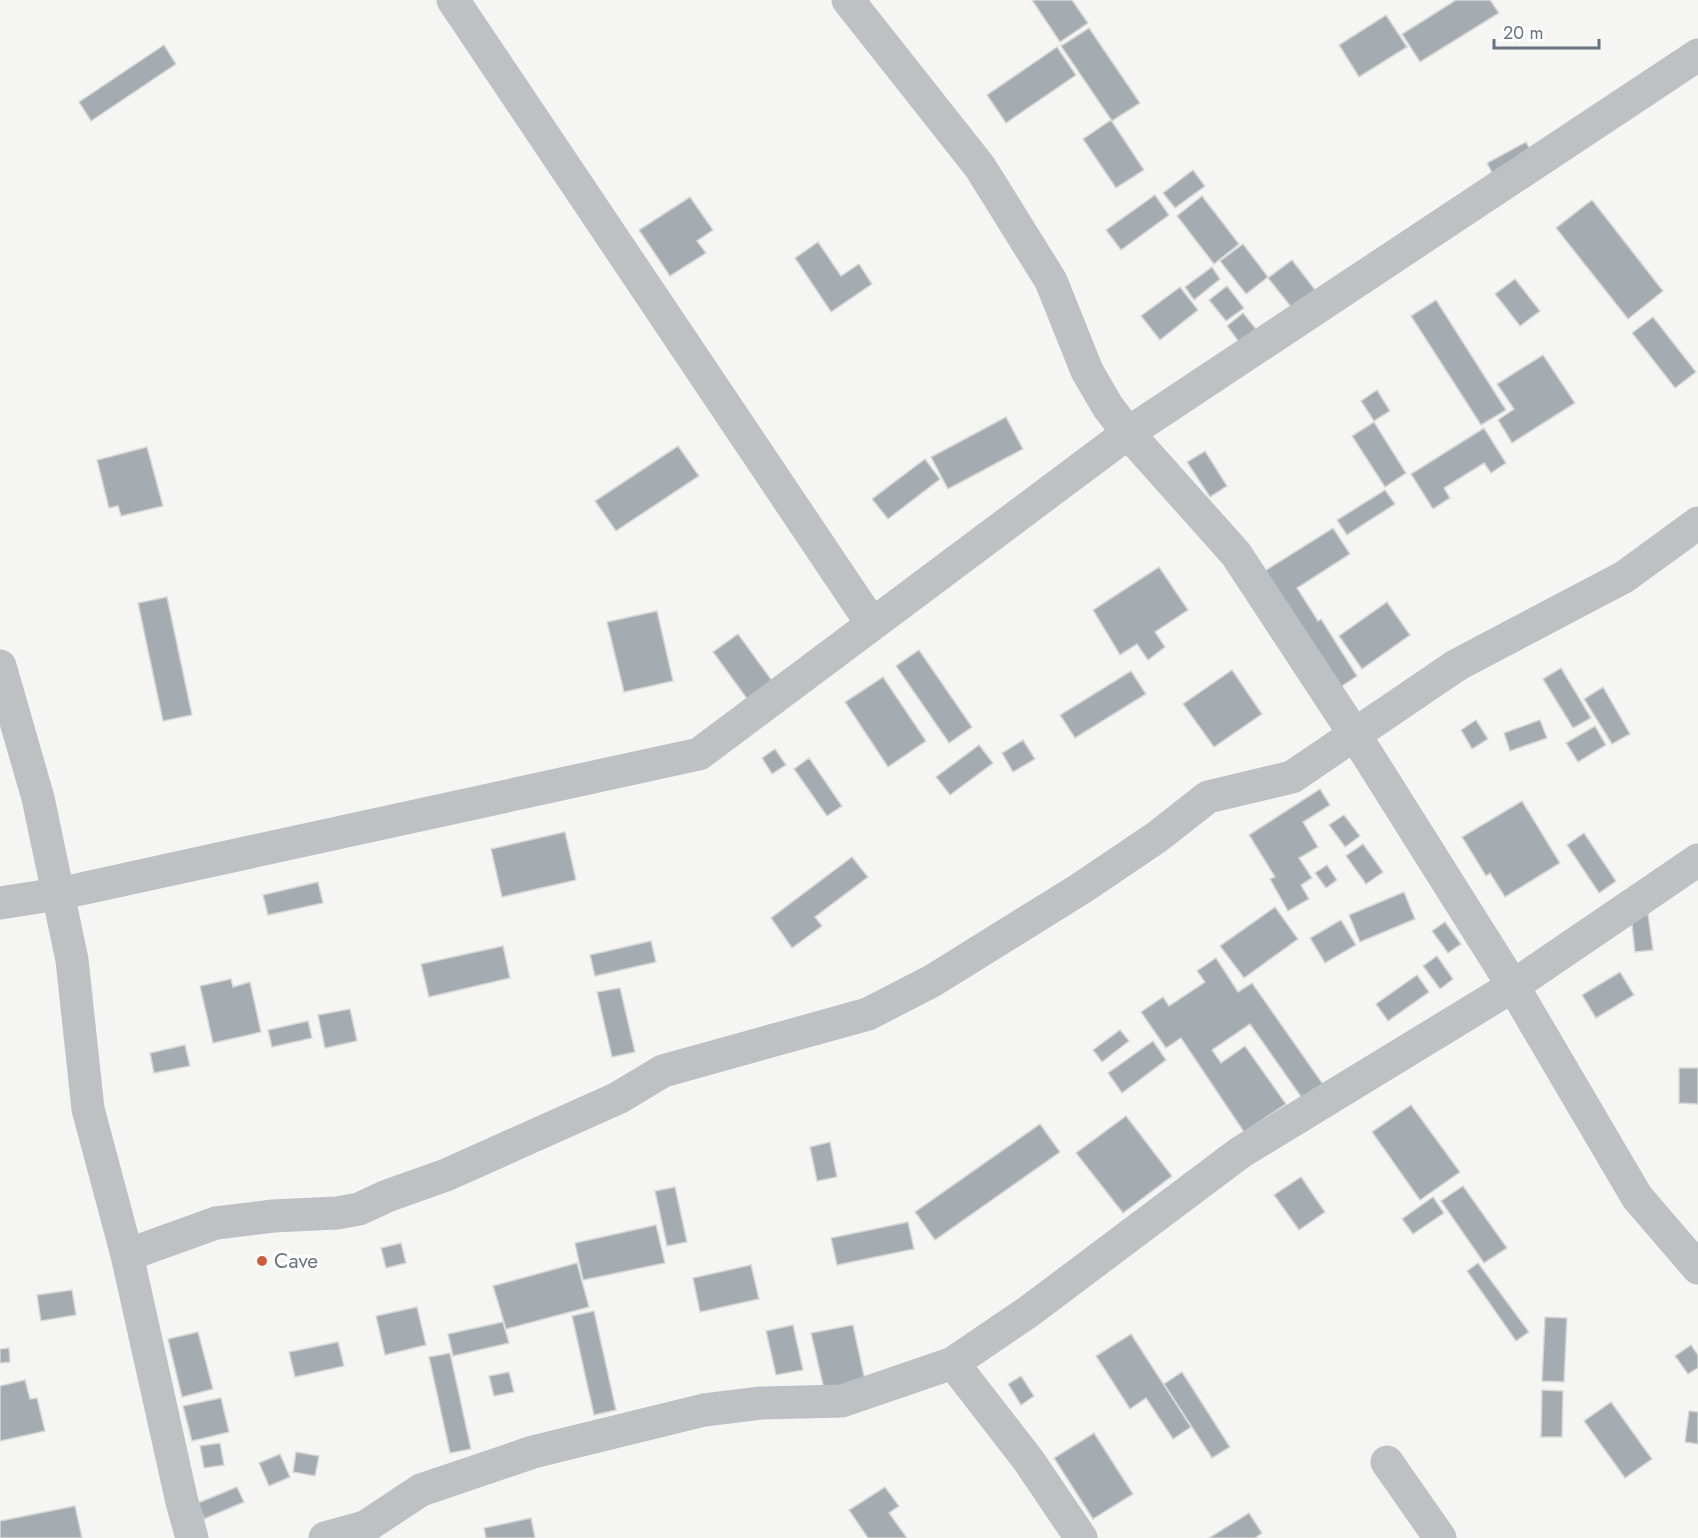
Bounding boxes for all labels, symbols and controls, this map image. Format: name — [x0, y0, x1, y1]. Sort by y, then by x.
scale bar — [1494, 12, 1599, 50]
text: 20 m — [1503, 20, 1543, 46]
place label: Cave — [274, 1246, 318, 1276]
marker: Cave — [255, 1254, 269, 1268]

